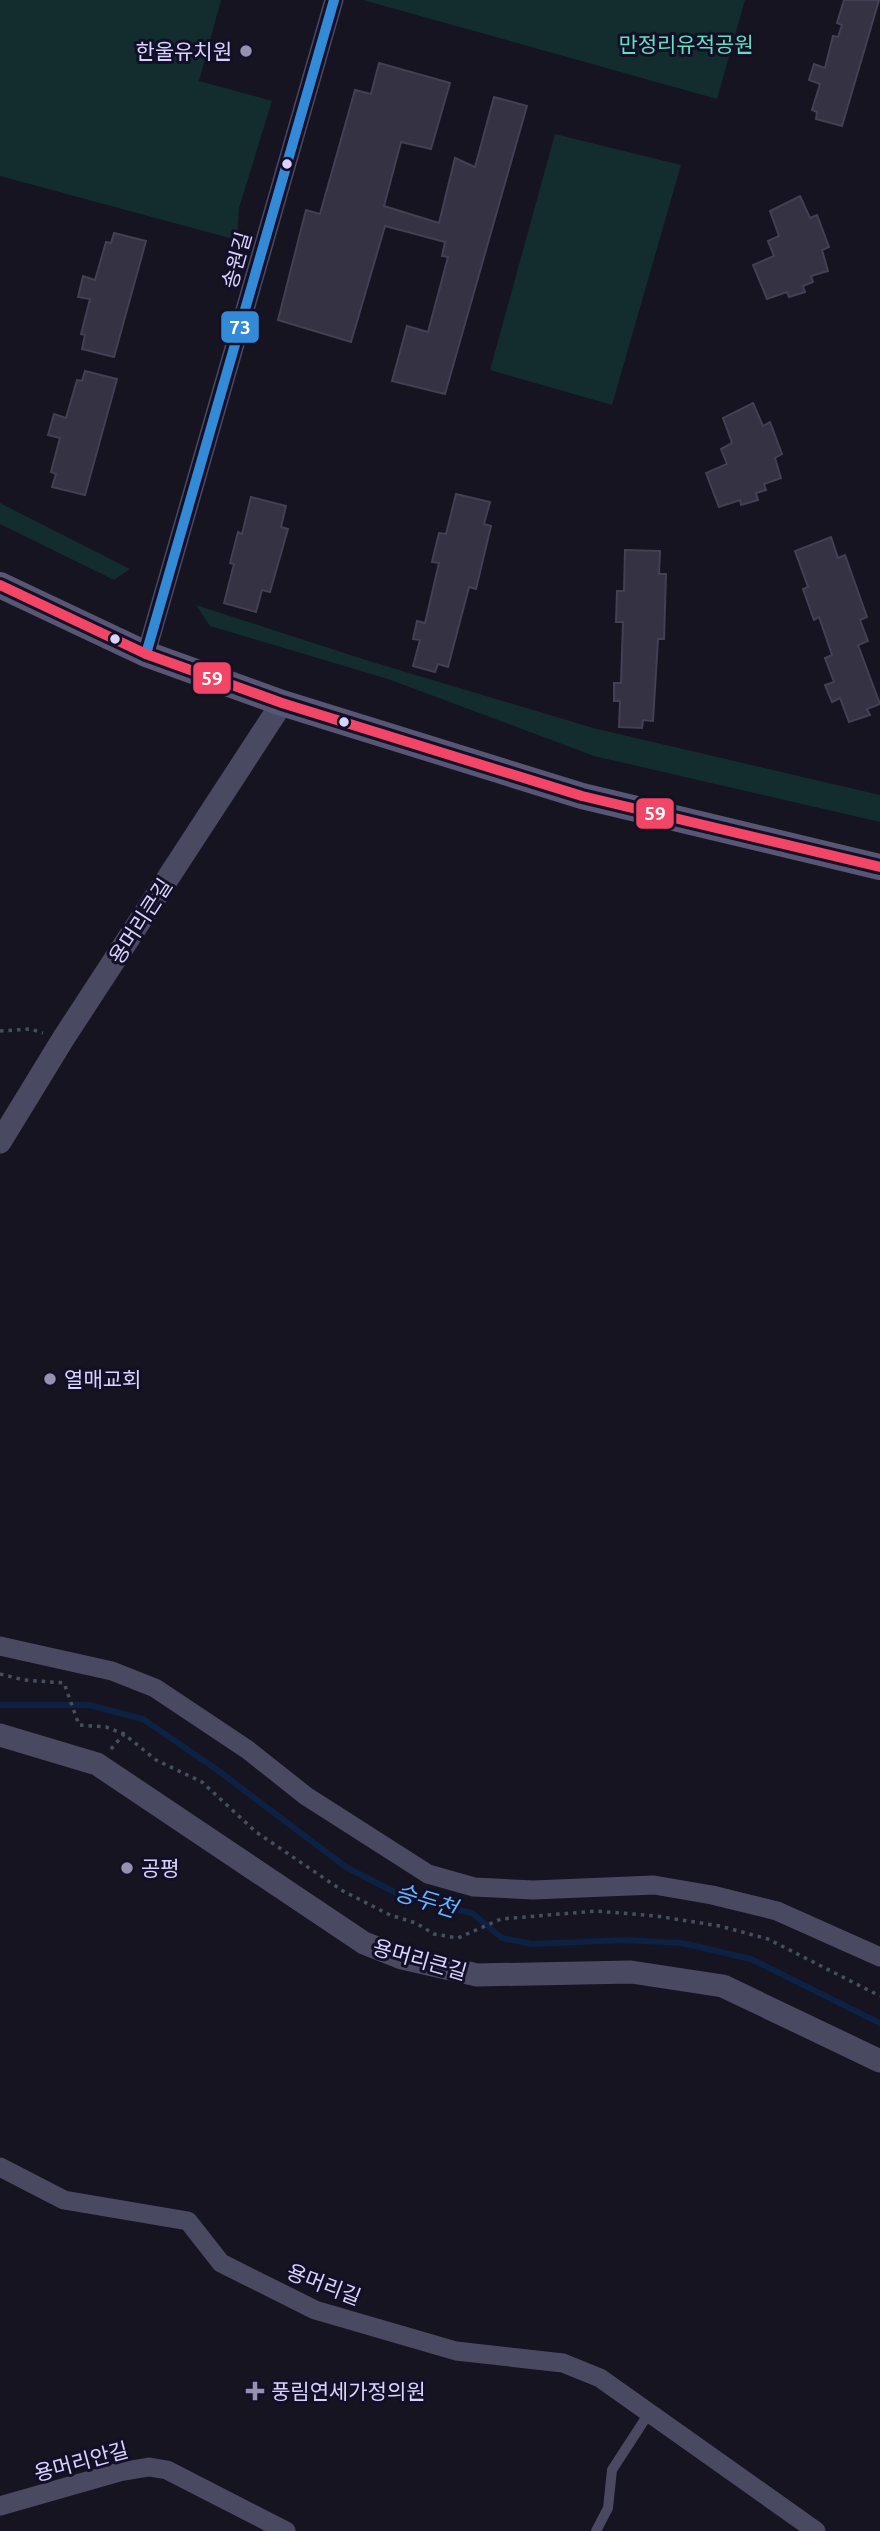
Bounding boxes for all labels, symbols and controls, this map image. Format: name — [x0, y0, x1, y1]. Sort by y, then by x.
park label: 만정리유적공원 — [618, 32, 754, 56]
place label: 한울유치원 — [135, 39, 232, 63]
marker: 한울유치원 — [238, 43, 254, 59]
unlabelled marker — [280, 157, 294, 171]
street label: 송원길 — [216, 229, 256, 291]
line badge: 73 — [220, 310, 260, 344]
text: 73 — [229, 316, 251, 338]
unlabelled marker — [108, 632, 122, 646]
line badge: 59 — [192, 661, 232, 695]
text: 59 — [201, 667, 223, 689]
unlabelled marker — [337, 715, 351, 729]
line badge: 59 — [635, 797, 675, 830]
text: 59 — [644, 802, 666, 824]
street label: 용머리큰길 — [104, 874, 176, 968]
place label: 열매교회 — [64, 1367, 141, 1391]
marker: 열매교회 — [42, 1371, 58, 1387]
place label: 공평 — [141, 1856, 180, 1880]
marker: 공평 — [119, 1860, 135, 1876]
water label: 승두천 — [392, 1879, 463, 1922]
street label: 용머리큰길 — [370, 1934, 470, 1984]
street label: 용머리길 — [284, 2259, 364, 2309]
place label: 풍림연세가정의원 — [271, 2379, 426, 2403]
marker: 풍림연세가정의원 — [245, 2381, 265, 2401]
street label: 용머리안길 — [31, 2437, 131, 2485]

